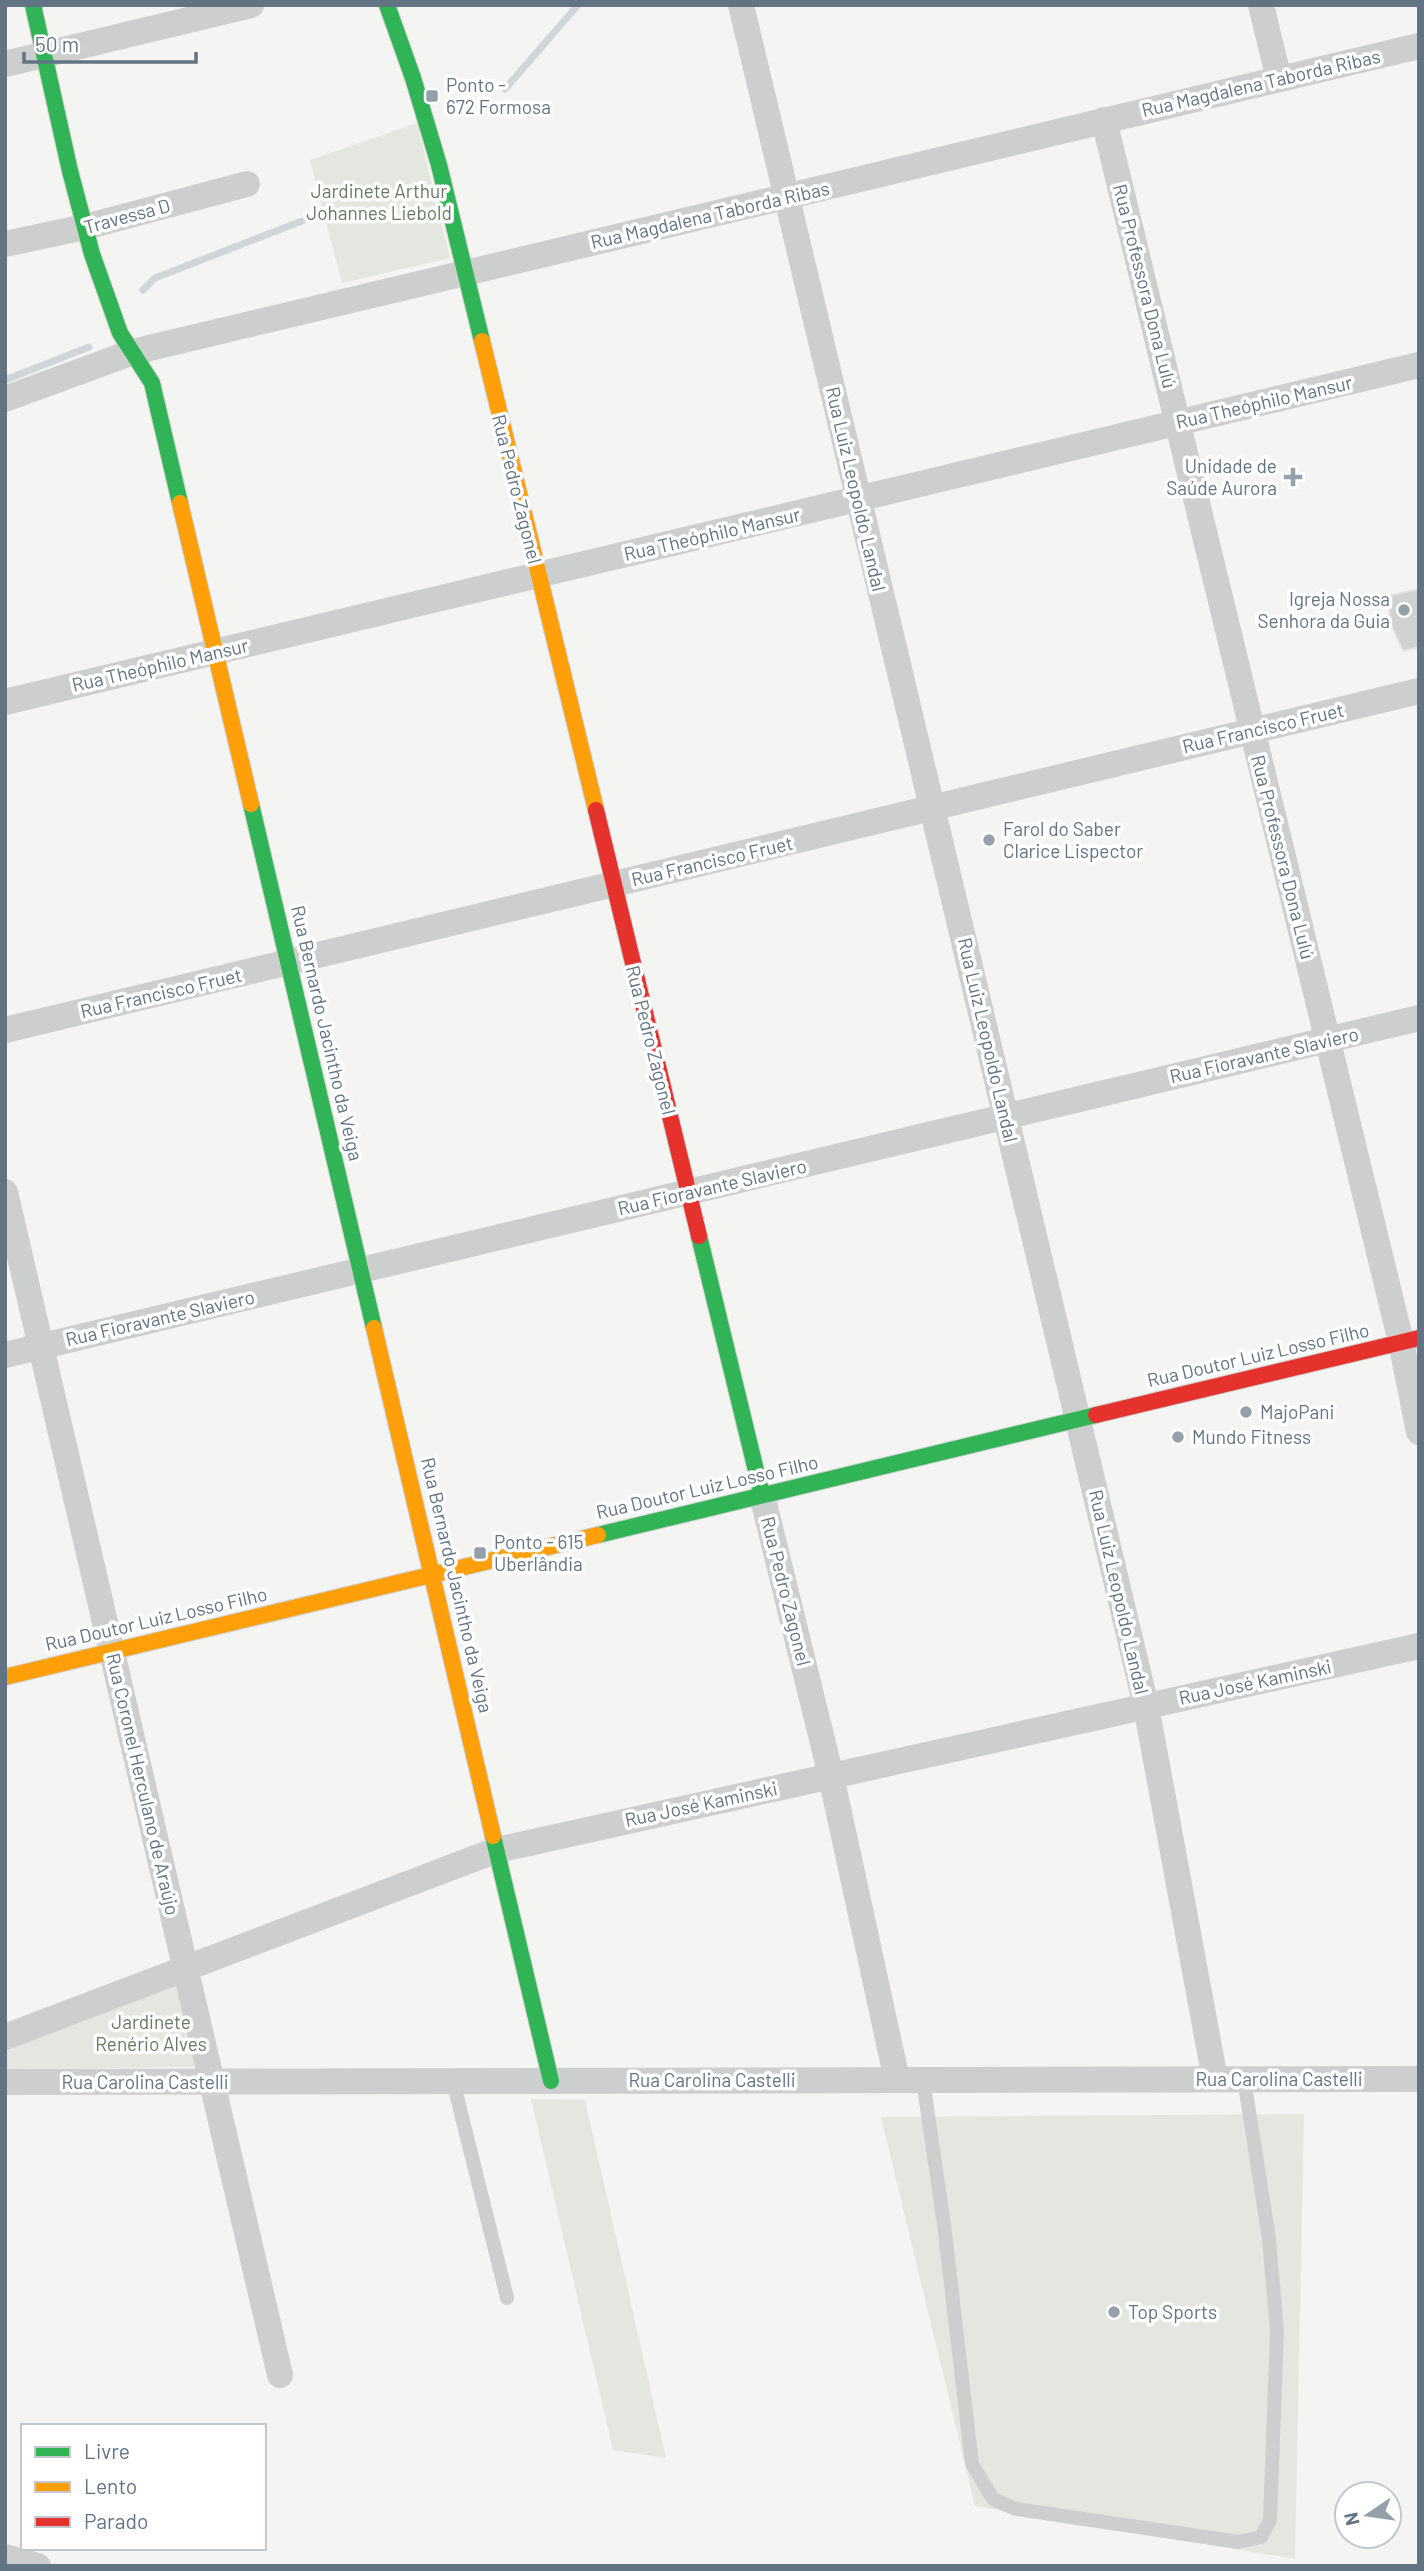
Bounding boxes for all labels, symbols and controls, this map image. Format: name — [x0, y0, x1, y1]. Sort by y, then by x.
scale bar — [24, 21, 196, 65]
text: 50 m — [35, 31, 79, 56]
street label: Rua Magdalena Taborda Ribas — [1139, 44, 1383, 121]
place label: Ponto - 672 Formosa — [446, 73, 551, 118]
marker: Ponto - 672 Formosa — [424, 88, 440, 104]
street label: Rua Magdalena Taborda Ribas — [588, 176, 832, 253]
park label: Jardinete Arthur Johannes Liebold — [306, 179, 452, 224]
street label: Rua Professora Dona Lulú — [1109, 181, 1182, 390]
street label: Travessa D — [81, 193, 172, 238]
street label: Rua Theóphilo Mansur — [1173, 370, 1354, 433]
street label: Rua Luiz Leopoldo Landal — [822, 384, 891, 593]
street label: Rua Pedro Zagonel — [488, 412, 547, 566]
place label: Unidade de Saúde Aurora — [1166, 454, 1277, 499]
marker: Unidade de Saúde Aurora — [1283, 467, 1303, 487]
street label: Rua Theóphilo Mansur — [621, 502, 802, 565]
place label: Igreja Nossa Senhora da Guia — [1257, 587, 1390, 632]
marker: Igreja Nossa Senhora da Guia — [1396, 602, 1412, 618]
street label: Rua Theóphilo Mansur — [69, 633, 250, 696]
street label: Rua Francisco Fruet — [1180, 698, 1346, 757]
street label: Rua Professora Dona Lulú — [1247, 752, 1320, 961]
place label: Farol do Saber Clarice Lispector — [1003, 817, 1143, 862]
street label: Rua Francisco Fruet — [629, 831, 795, 890]
marker: Farol do Saber Clarice Lispector — [981, 832, 997, 848]
street label: Rua Bernardo Jacintho da Veiga — [287, 903, 368, 1163]
street label: Rua Luiz Leopoldo Landal — [954, 935, 1023, 1144]
street label: Rua Francisco Fruet — [78, 963, 244, 1022]
street label: Rua Pedro Zagonel — [622, 963, 681, 1117]
street label: Rua Fioravante Slaviero — [1167, 1022, 1361, 1087]
street label: Rua Fioravante Slaviero — [615, 1154, 809, 1219]
street label: Rua Fioravante Slaviero — [63, 1285, 257, 1350]
street label: Rua Doutor Luiz Losso Filho — [1145, 1318, 1371, 1391]
place label: MajoPani — [1260, 1400, 1334, 1423]
marker: MajoPani — [1238, 1404, 1254, 1420]
place label: Mundo Fitness — [1192, 1425, 1311, 1448]
marker: Mundo Fitness — [1170, 1429, 1186, 1445]
street label: Rua Doutor Luiz Losso Filho — [594, 1450, 820, 1523]
street label: Rua Bernardo Jacintho da Veiga — [417, 1455, 498, 1715]
street label: Rua Luiz Leopoldo Landal — [1085, 1487, 1154, 1696]
street label: Rua Pedro Zagonel — [757, 1514, 816, 1668]
place label: Ponto - 615 Uberlândia — [494, 1530, 583, 1575]
marker: Ponto - 615 Uberlândia — [472, 1545, 488, 1561]
street label: Rua Doutor Luiz Losso Filho — [43, 1582, 269, 1655]
street label: Rua Coronel Herculano de Araújo — [102, 1651, 185, 1917]
street label: Rua José Kaminski — [1177, 1654, 1333, 1709]
street label: Rua José Kaminski — [623, 1776, 779, 1831]
park label: Jardinete Renério Alves — [95, 2010, 207, 2055]
street label: Rua Carolina Castelli — [1195, 2067, 1363, 2090]
street label: Rua Carolina Castelli — [628, 2068, 796, 2091]
street label: Rua Carolina Castelli — [61, 2070, 229, 2093]
place label: Top Sports — [1128, 2300, 1217, 2323]
marker: Top Sports — [1106, 2304, 1122, 2320]
legend — [21, 2424, 266, 2550]
text: Livre — [84, 2438, 130, 2463]
text: Lento — [84, 2473, 137, 2498]
north arrow — [1333, 2480, 1403, 2550]
text: Parado — [84, 2508, 148, 2533]
text: N — [1338, 2510, 1364, 2528]

